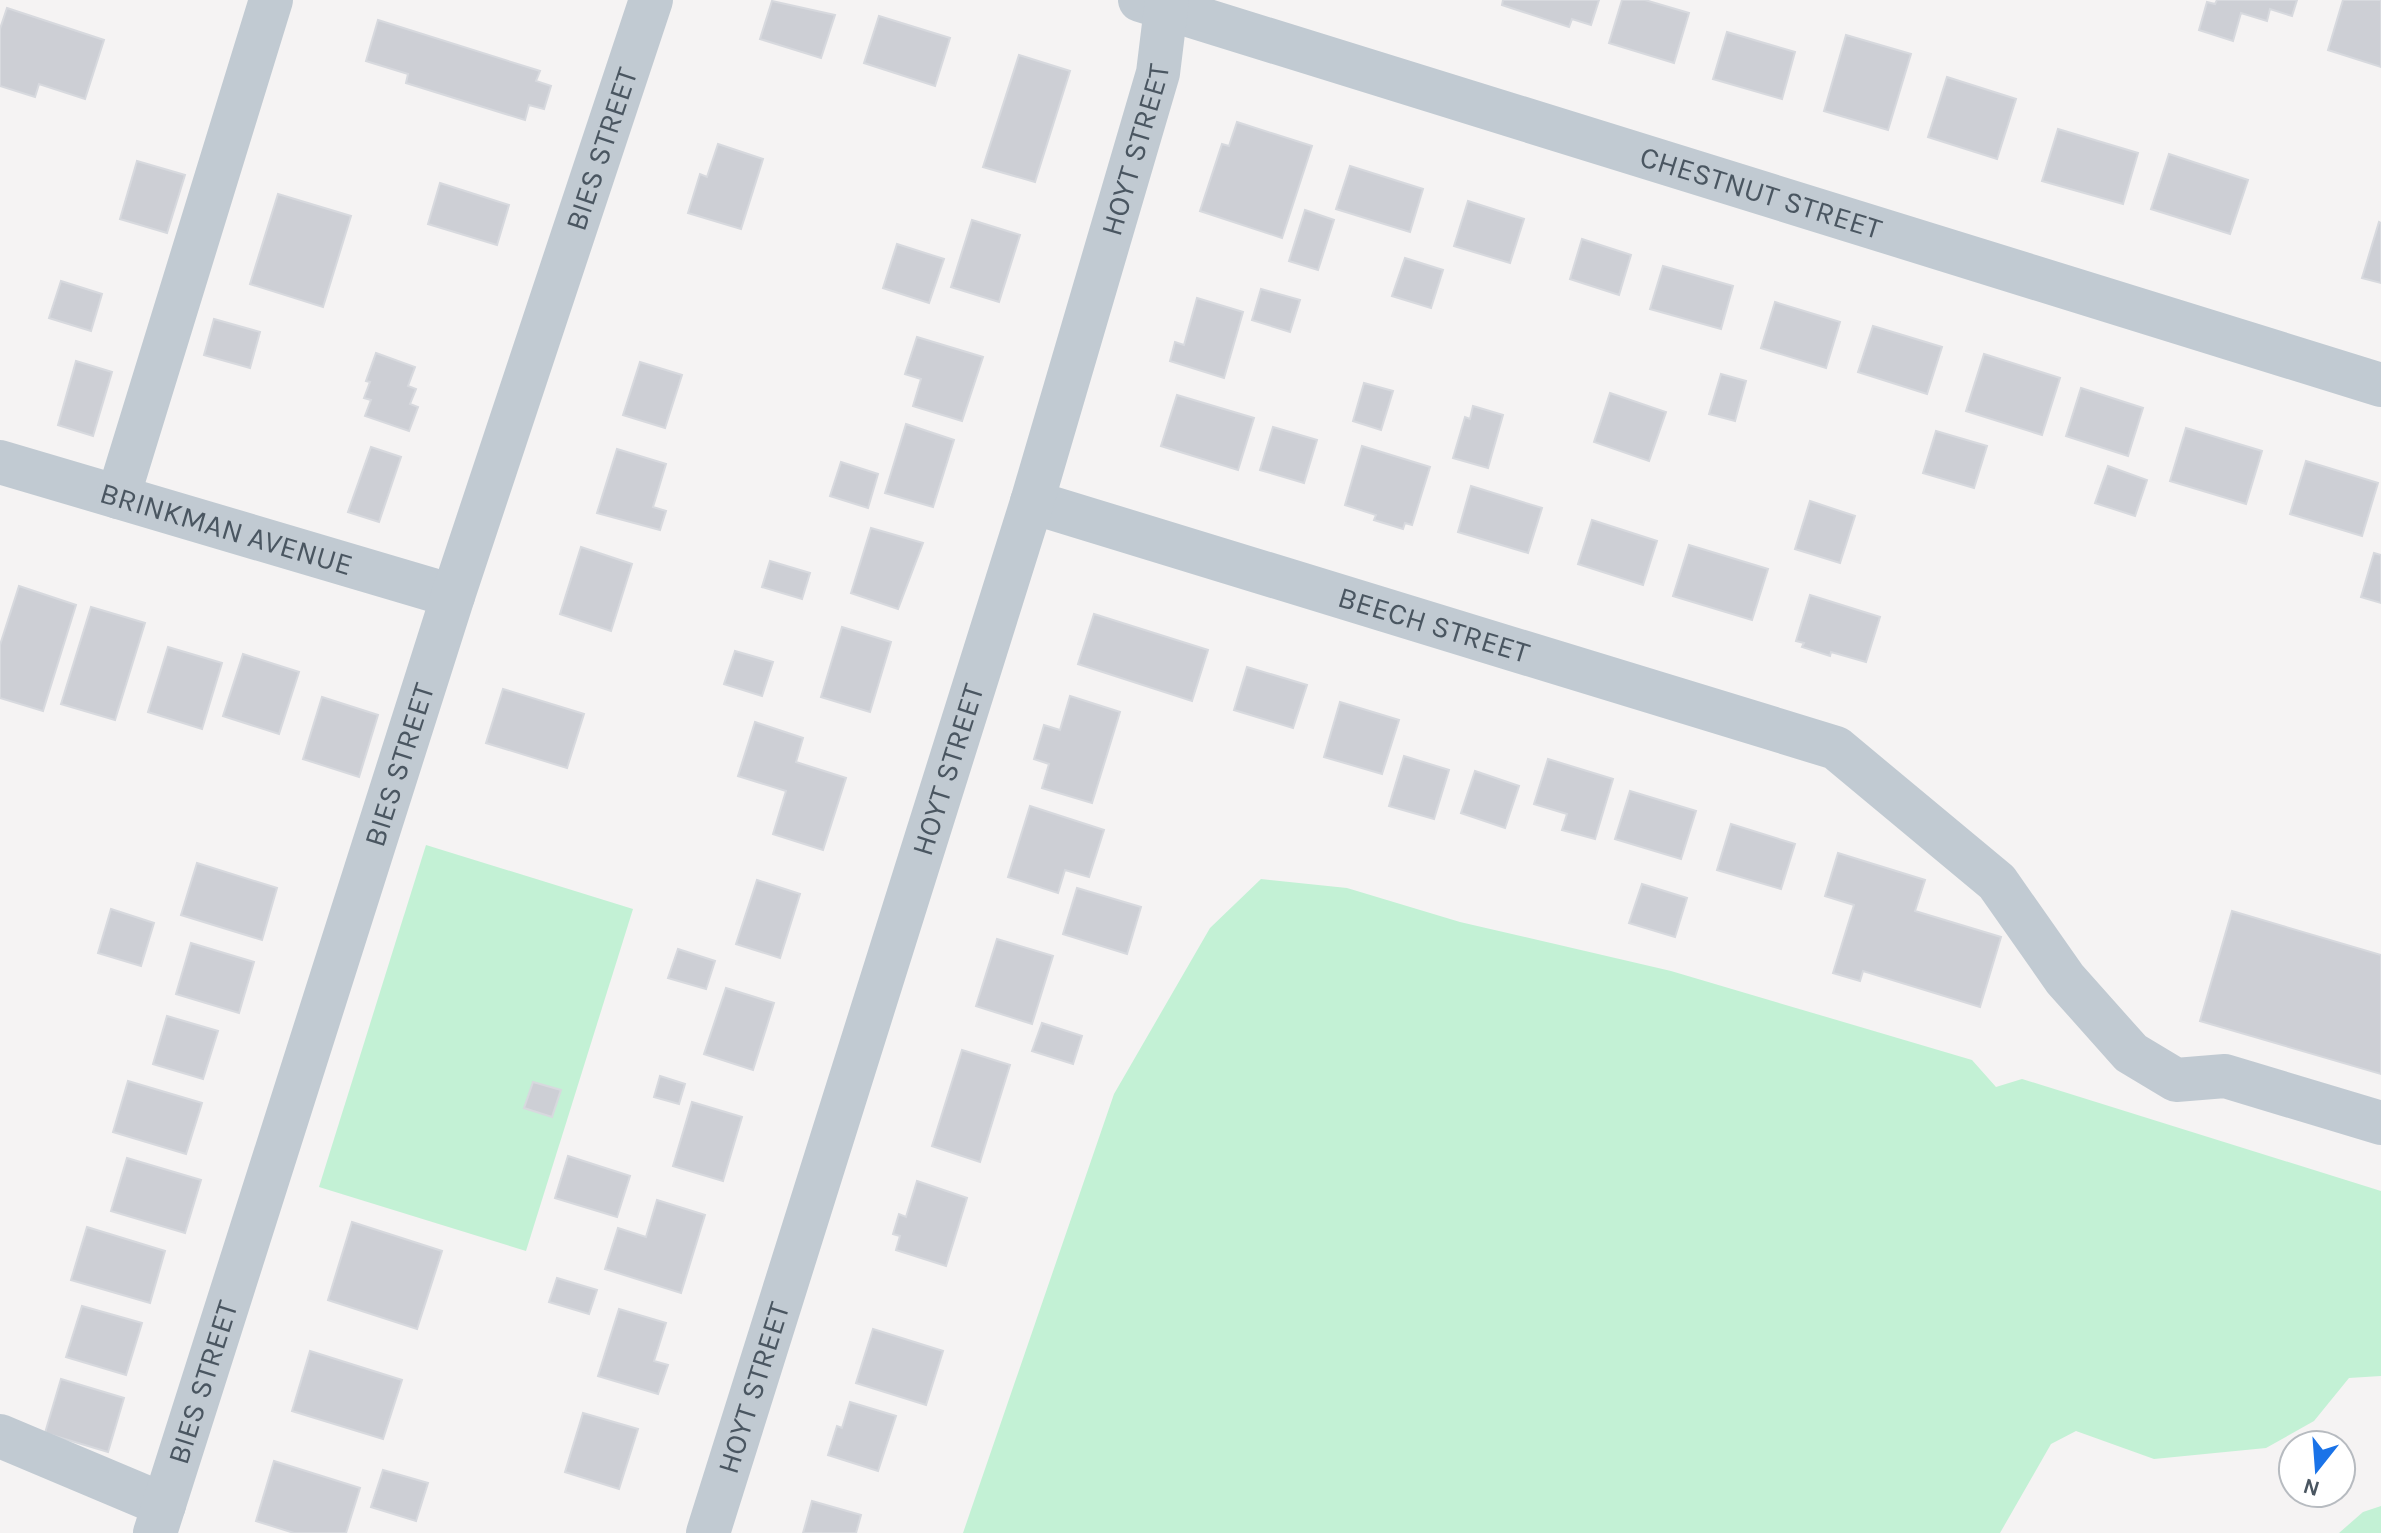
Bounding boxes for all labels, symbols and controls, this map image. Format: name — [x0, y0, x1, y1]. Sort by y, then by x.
street label: HOYT STREET — [1093, 62, 1177, 240]
street label: BIES STREET — [558, 63, 645, 235]
street label: CHESTNUT STREET — [1636, 138, 1886, 247]
street label: BRINKMAN AVENUE — [96, 475, 357, 583]
street label: BEECH STREET — [1334, 579, 1534, 671]
street label: BIES STREET — [356, 679, 442, 851]
street label: HOYT STREET — [904, 680, 992, 860]
street label: BIES STREET — [160, 1296, 246, 1469]
street label: HOYT STREET — [710, 1298, 797, 1478]
north arrow — [2277, 1429, 2357, 1509]
text: N — [2300, 1472, 2323, 1502]

